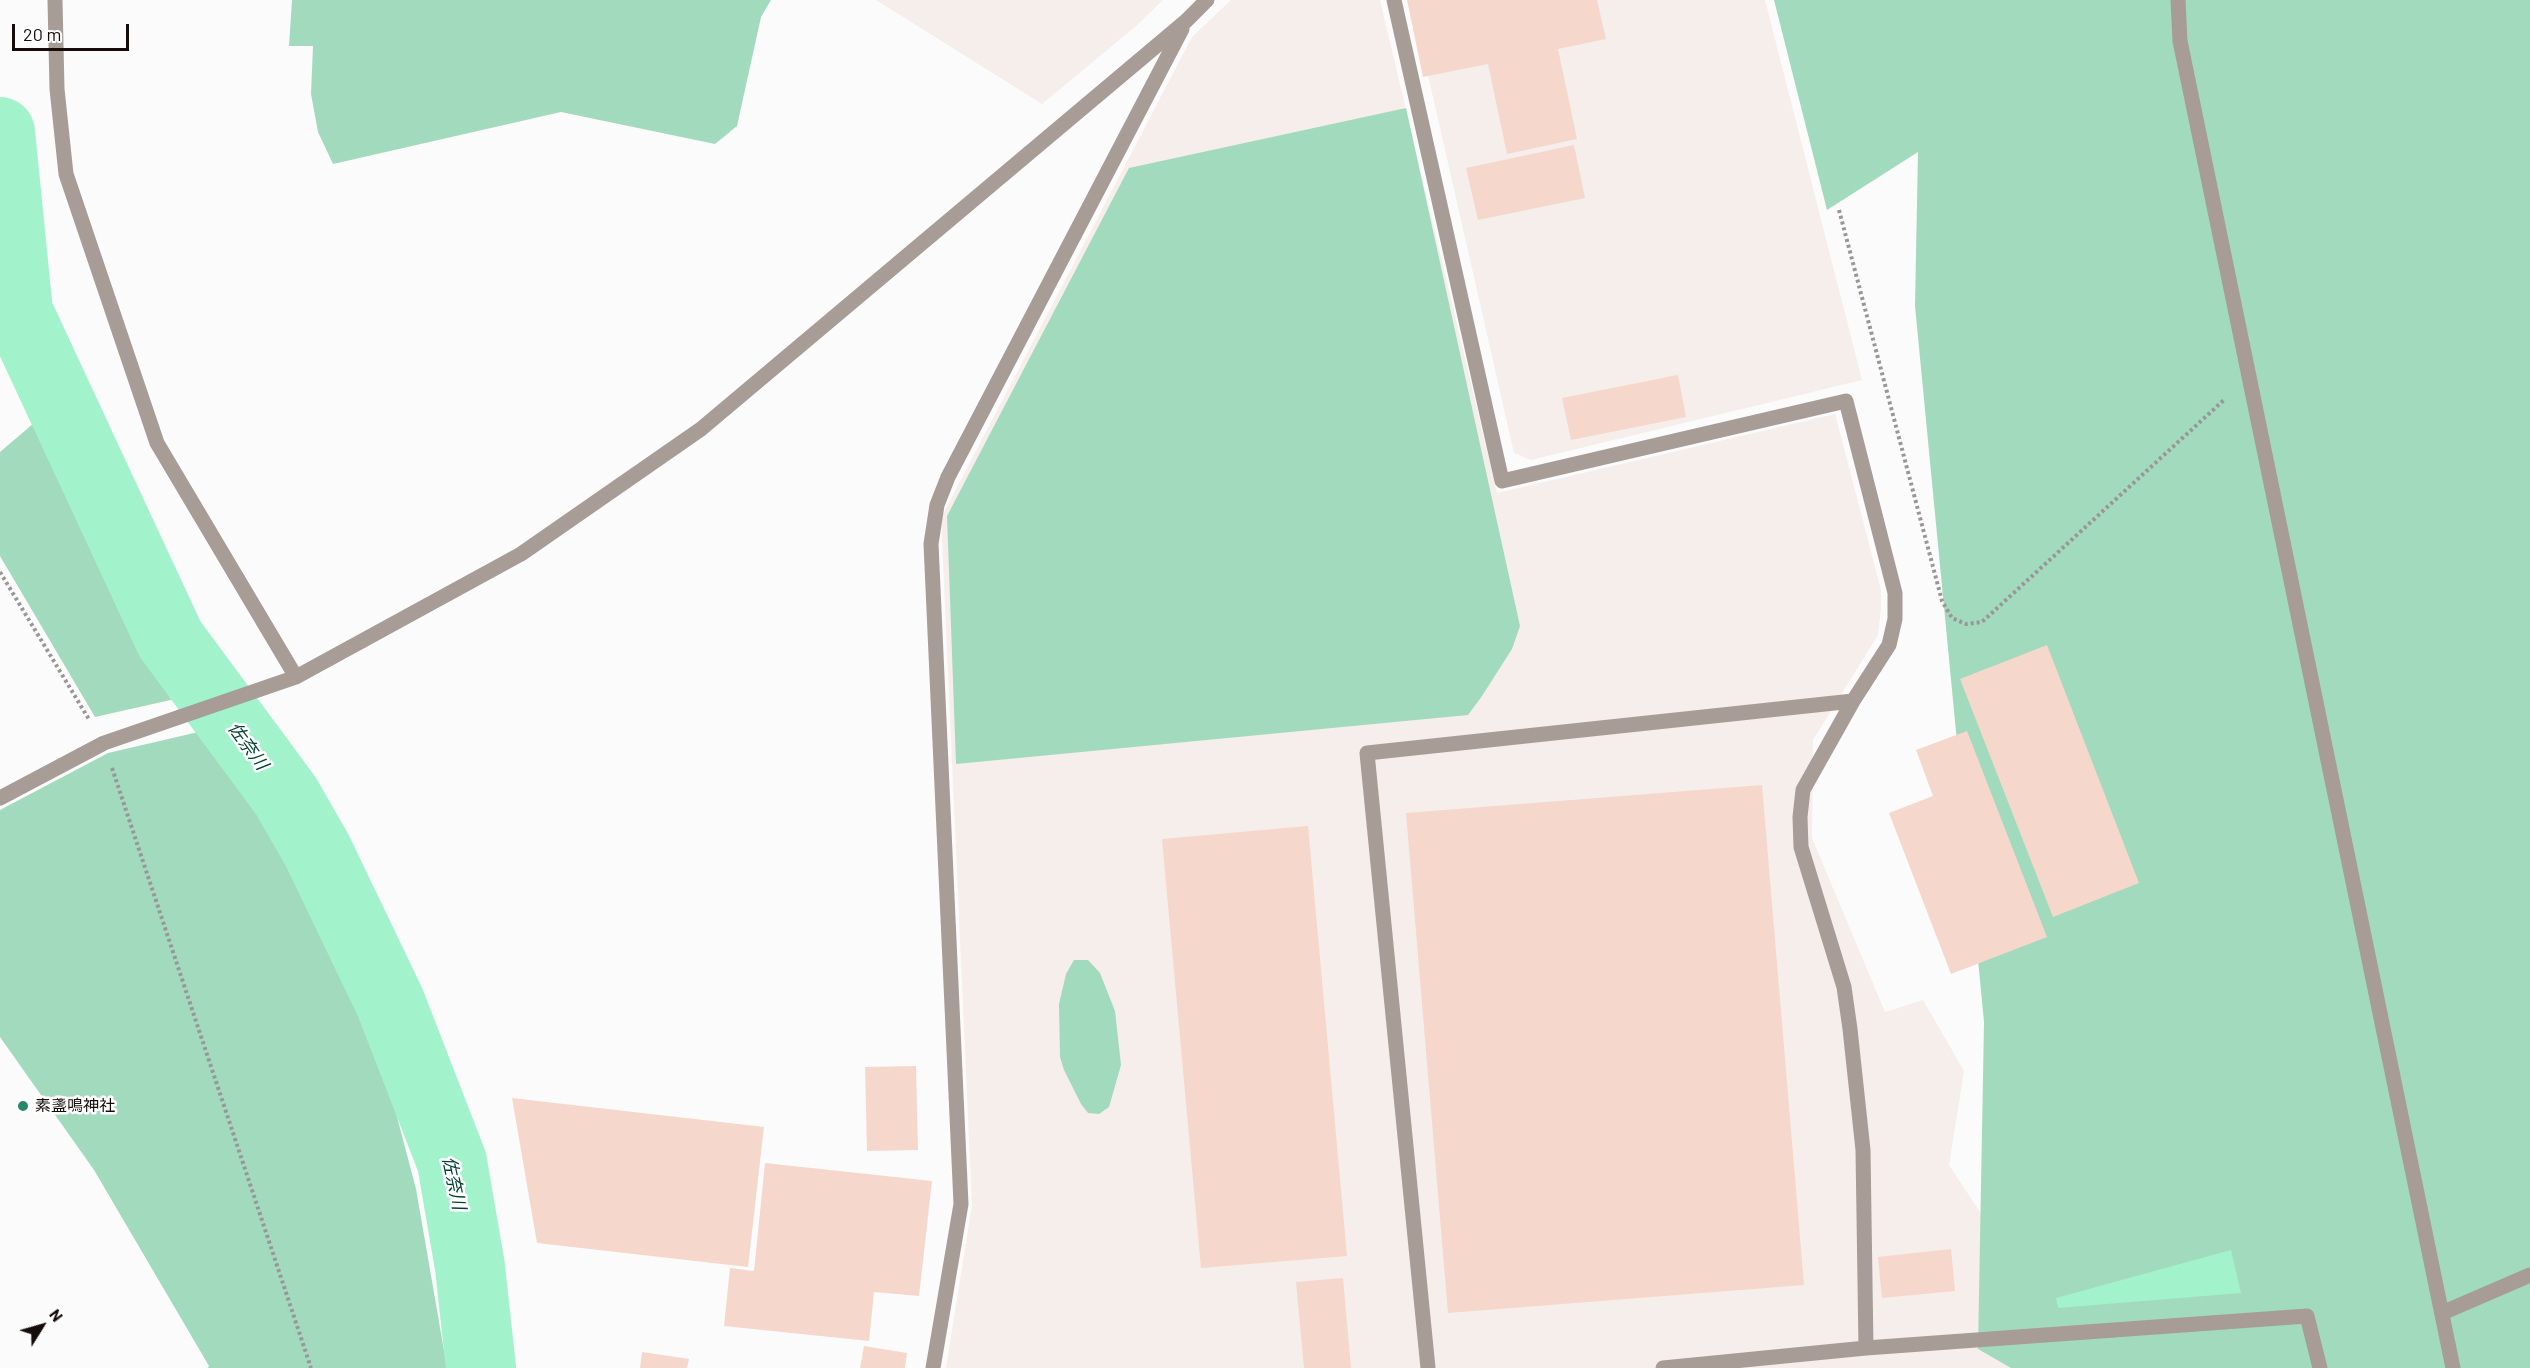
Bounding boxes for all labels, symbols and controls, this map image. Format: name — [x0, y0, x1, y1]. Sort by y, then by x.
scale bar — [15, 12, 132, 50]
text: 20 m — [23, 23, 61, 45]
water label: 佐奈川 — [223, 718, 273, 774]
place label: 素盞鳴神社 — [35, 1096, 115, 1116]
marker: 素盞鳴神社 — [16, 1099, 30, 1113]
water label: 佐奈川 — [438, 1154, 470, 1212]
north arrow — [12, 1296, 72, 1356]
text: N — [46, 1305, 68, 1325]

